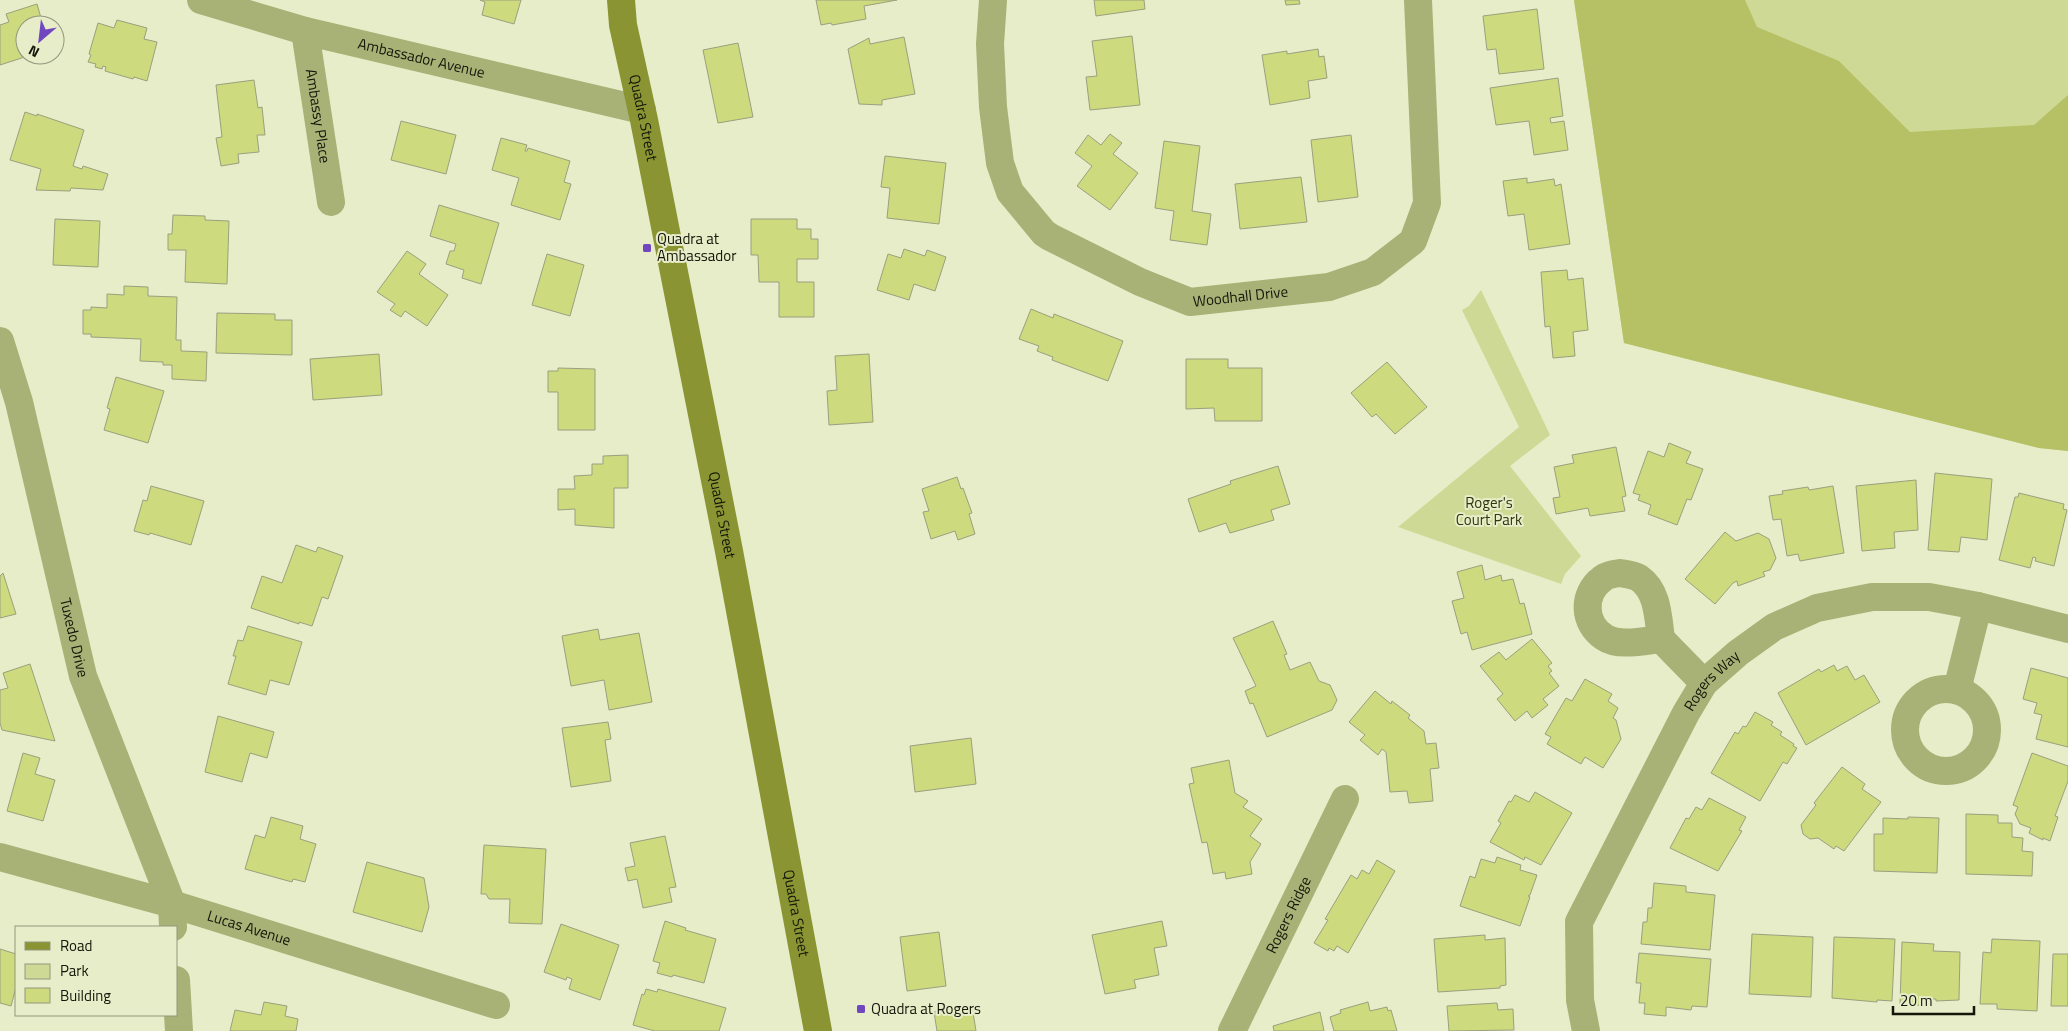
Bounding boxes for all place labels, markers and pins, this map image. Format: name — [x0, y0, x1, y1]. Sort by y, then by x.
place label: Quadra at Ambassador — [657, 227, 736, 267]
marker: Quadra at Ambassador — [641, 242, 653, 254]
place label: Quadra at Rogers — [871, 997, 981, 1020]
marker: Quadra at Rogers — [855, 1003, 867, 1015]

